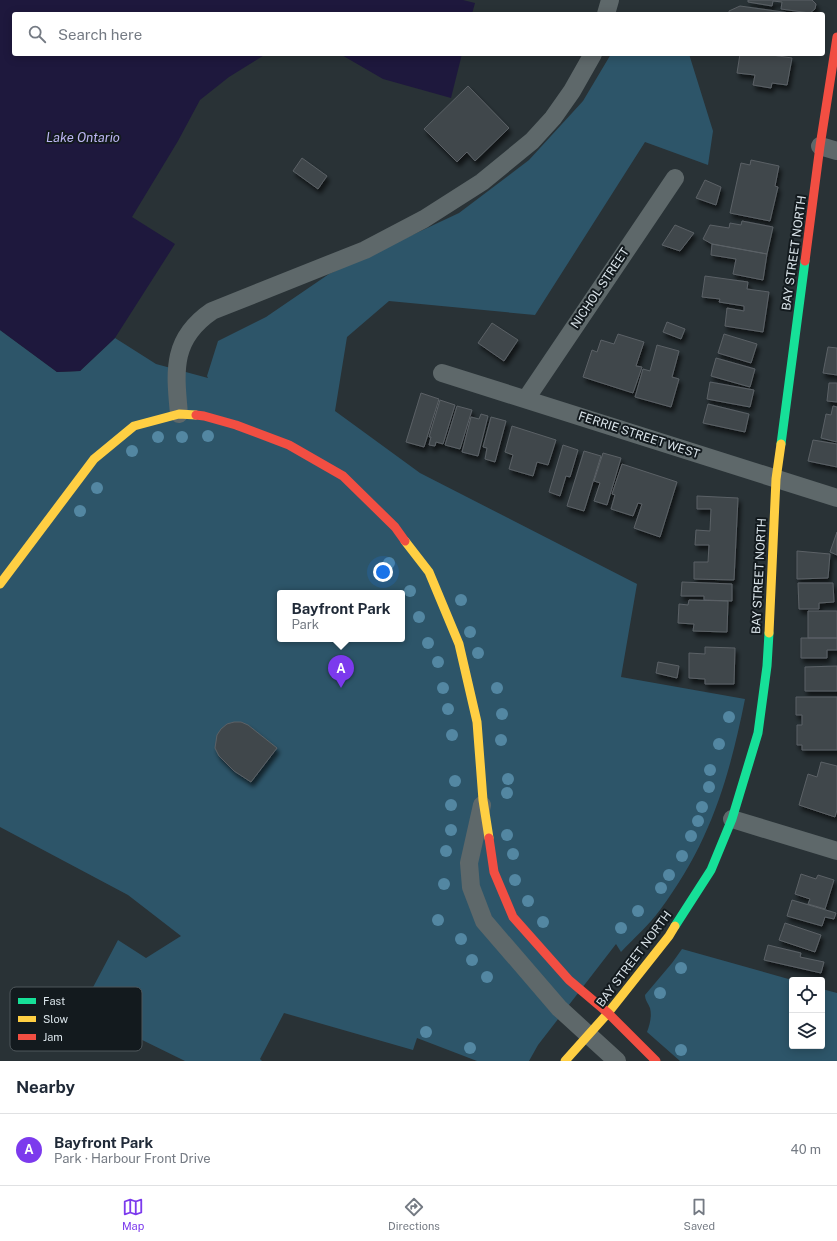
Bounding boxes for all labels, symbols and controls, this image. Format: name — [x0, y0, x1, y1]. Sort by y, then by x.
search box — [12, 12, 825, 56]
icon: search — [26, 23, 48, 45]
text: Search here — [58, 26, 142, 43]
water label: Lake Ontario — [46, 130, 120, 145]
street label: BAY STREET NORTH — [779, 195, 809, 311]
street label: NICHOL STREET — [568, 245, 632, 331]
street label: FERRIE STREET WEST — [577, 409, 701, 461]
street label: BAY STREET NORTH — [749, 518, 769, 634]
your location — [373, 562, 393, 582]
popup — [277, 590, 405, 642]
text: Bayfront Park — [291, 600, 391, 617]
text: Park — [291, 617, 319, 632]
pin: A — [328, 655, 354, 688]
street label: BAY STREET NORTH — [593, 908, 675, 1010]
map controls — [789, 977, 825, 1049]
button: locate — [789, 977, 825, 1013]
legend — [10, 987, 142, 1051]
text: Fast — [43, 995, 65, 1007]
text: Slow — [43, 1013, 69, 1025]
button: layers — [789, 1013, 825, 1049]
text: Jam — [43, 1031, 63, 1043]
text: Nearby — [16, 1077, 75, 1097]
text: Bayfront Park — [54, 1134, 153, 1151]
text: A — [24, 1142, 34, 1157]
text: 40 m — [790, 1142, 821, 1157]
text: Park · Harbour Front Drive — [54, 1151, 211, 1166]
tab: Map — [122, 1196, 144, 1232]
tab: Directions — [388, 1196, 440, 1232]
tab: Saved — [684, 1196, 715, 1232]

